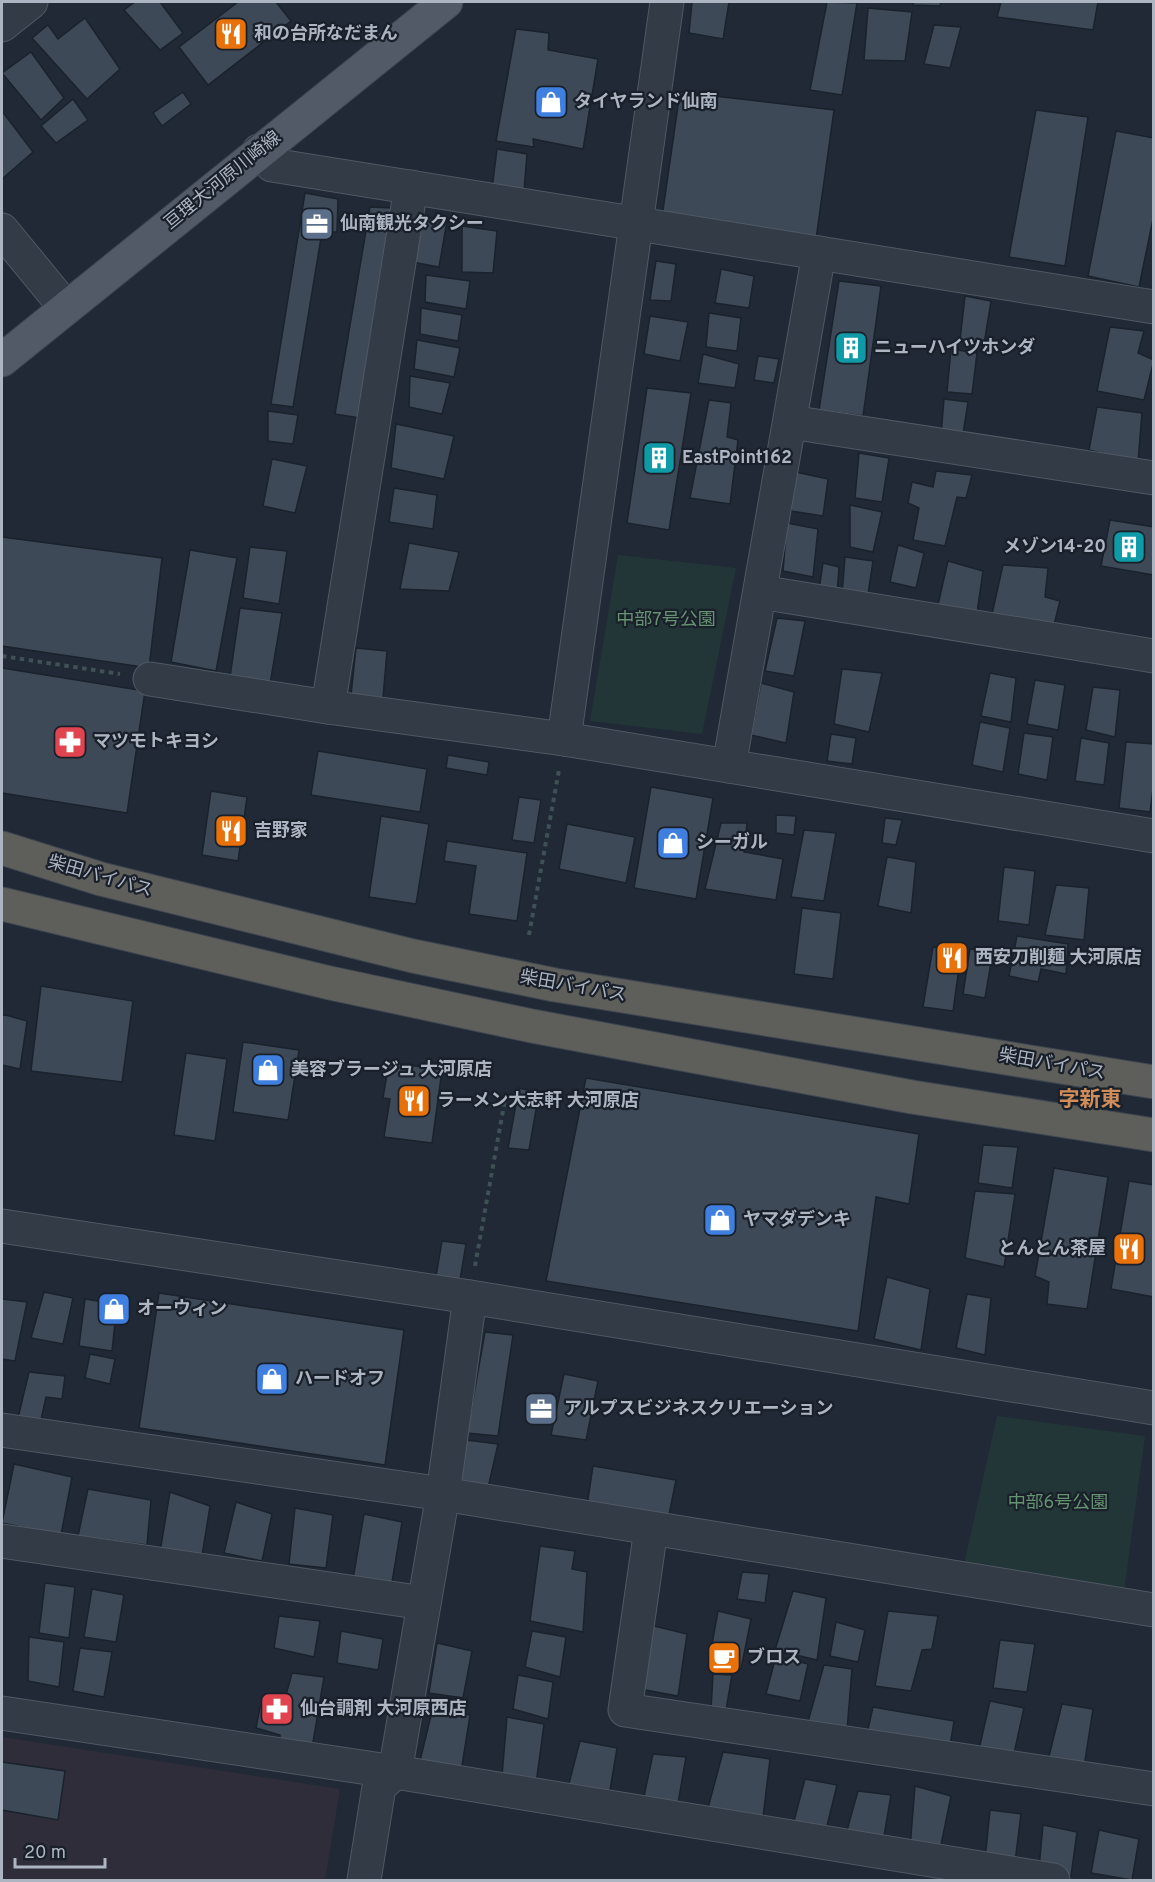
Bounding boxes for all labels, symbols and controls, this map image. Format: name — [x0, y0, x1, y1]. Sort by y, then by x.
restaurant icon: 和の台所なだまん — [213, 16, 249, 52]
place label: 和の台所なだまん — [254, 23, 398, 46]
shop icon: タイヤランド仙南 — [533, 84, 569, 120]
place label: タイヤランド仙南 — [574, 91, 717, 114]
street label: 亘理大河原川崎線 — [160, 127, 286, 235]
office icon: 仙南観光タクシー — [299, 206, 335, 242]
place label: 仙南観光タクシー — [340, 213, 484, 236]
building icon: ニューハイツホンダ — [833, 330, 869, 366]
place label: ニューハイツホンダ — [874, 337, 1035, 360]
building icon: EastPoint162 — [641, 440, 677, 476]
place label: EastPoint162 — [682, 447, 792, 470]
building icon: メゾン14-20 — [1111, 529, 1147, 565]
place label: メゾン14-20 — [1003, 536, 1106, 559]
park label: 中部7号公園 — [616, 609, 716, 632]
pharmacy icon: マツモトキヨシ — [52, 724, 88, 760]
place label: マツモトキヨシ — [93, 731, 219, 754]
restaurant icon: 吉野家 — [213, 813, 249, 849]
place label: 吉野家 — [254, 820, 308, 843]
shop icon: シーガル — [655, 825, 691, 861]
place label: シーガル — [696, 832, 768, 855]
street label: 柴田バイパス — [45, 851, 155, 903]
restaurant icon: 西安刀削麺 大河原店 — [934, 940, 970, 976]
place label: 西安刀削麺 大河原店 — [975, 947, 1142, 970]
street label: 柴田バイパス — [518, 966, 628, 1008]
street label: 柴田バイパス — [997, 1044, 1107, 1086]
shop icon: 美容ブラージュ 大河原店 — [250, 1052, 286, 1088]
place label: 美容ブラージュ 大河原店 — [291, 1059, 492, 1082]
restaurant icon: ラーメン大志軒 大河原店 — [396, 1083, 432, 1119]
district label: 字新東 — [1059, 1087, 1122, 1114]
place label: ラーメン大志軒 大河原店 — [437, 1090, 639, 1113]
shop icon: ヤマダデンキ — [702, 1202, 738, 1238]
place label: ヤマダデンキ — [743, 1209, 851, 1232]
restaurant icon: とんとん茶屋 — [1111, 1231, 1147, 1267]
place label: とんとん茶屋 — [998, 1238, 1106, 1261]
shop icon: オーウィン — [96, 1291, 132, 1327]
place label: オーウィン — [137, 1298, 227, 1321]
shop icon: ハードオフ — [254, 1361, 290, 1397]
place label: ハードオフ — [295, 1368, 385, 1391]
office icon: アルプスビジネスクリエーション — [523, 1391, 559, 1427]
place label: アルプスビジネスクリエーション — [564, 1398, 833, 1421]
park label: 中部6号公園 — [1008, 1492, 1108, 1515]
cafe icon: ブロス — [706, 1640, 742, 1676]
place label: ブロス — [747, 1647, 801, 1670]
pharmacy icon: 仙台調剤 大河原西店 — [259, 1691, 295, 1727]
place label: 仙台調剤 大河原西店 — [300, 1698, 467, 1721]
scale bar — [15, 1831, 105, 1869]
text: 20 m — [24, 1842, 66, 1865]

